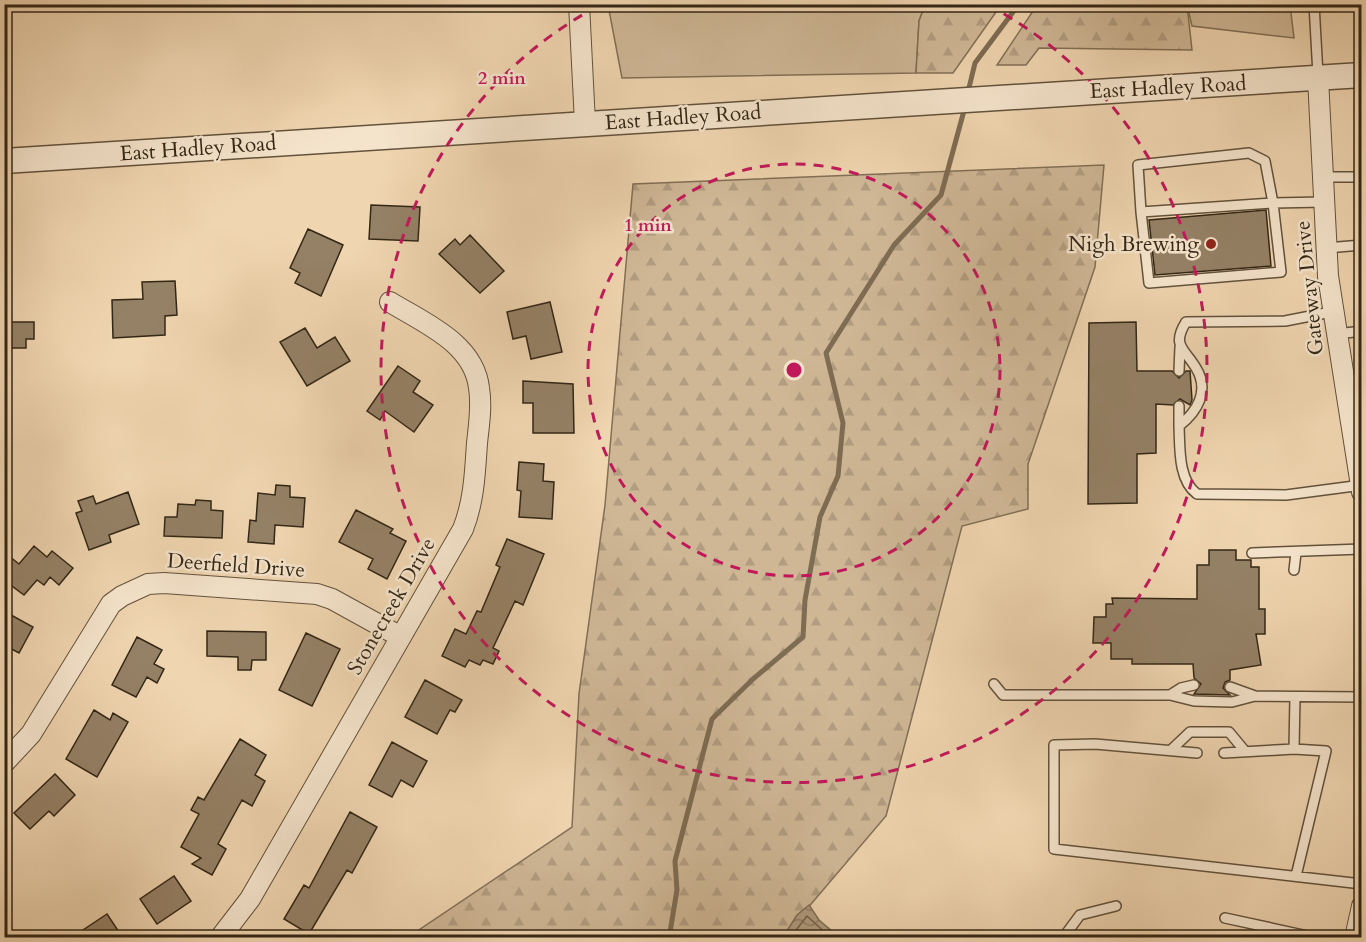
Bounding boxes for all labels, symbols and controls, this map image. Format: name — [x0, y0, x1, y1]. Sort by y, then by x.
text: 2 min — [478, 66, 526, 91]
street label: East Hadley Road — [1089, 69, 1247, 106]
street label: East Hadley Road — [604, 98, 762, 137]
street label: East Hadley Road — [119, 129, 277, 168]
text: 1 min — [624, 213, 672, 238]
street label: Gateway Drive — [1288, 219, 1331, 357]
place label: Nigh Brewing — [1068, 230, 1199, 259]
marker: Nigh Brewing — [1204, 237, 1218, 251]
centre of rings — [784, 360, 804, 380]
street label: Stonecreek Drive — [340, 532, 442, 680]
street label: Deerfield Drive — [166, 546, 306, 585]

